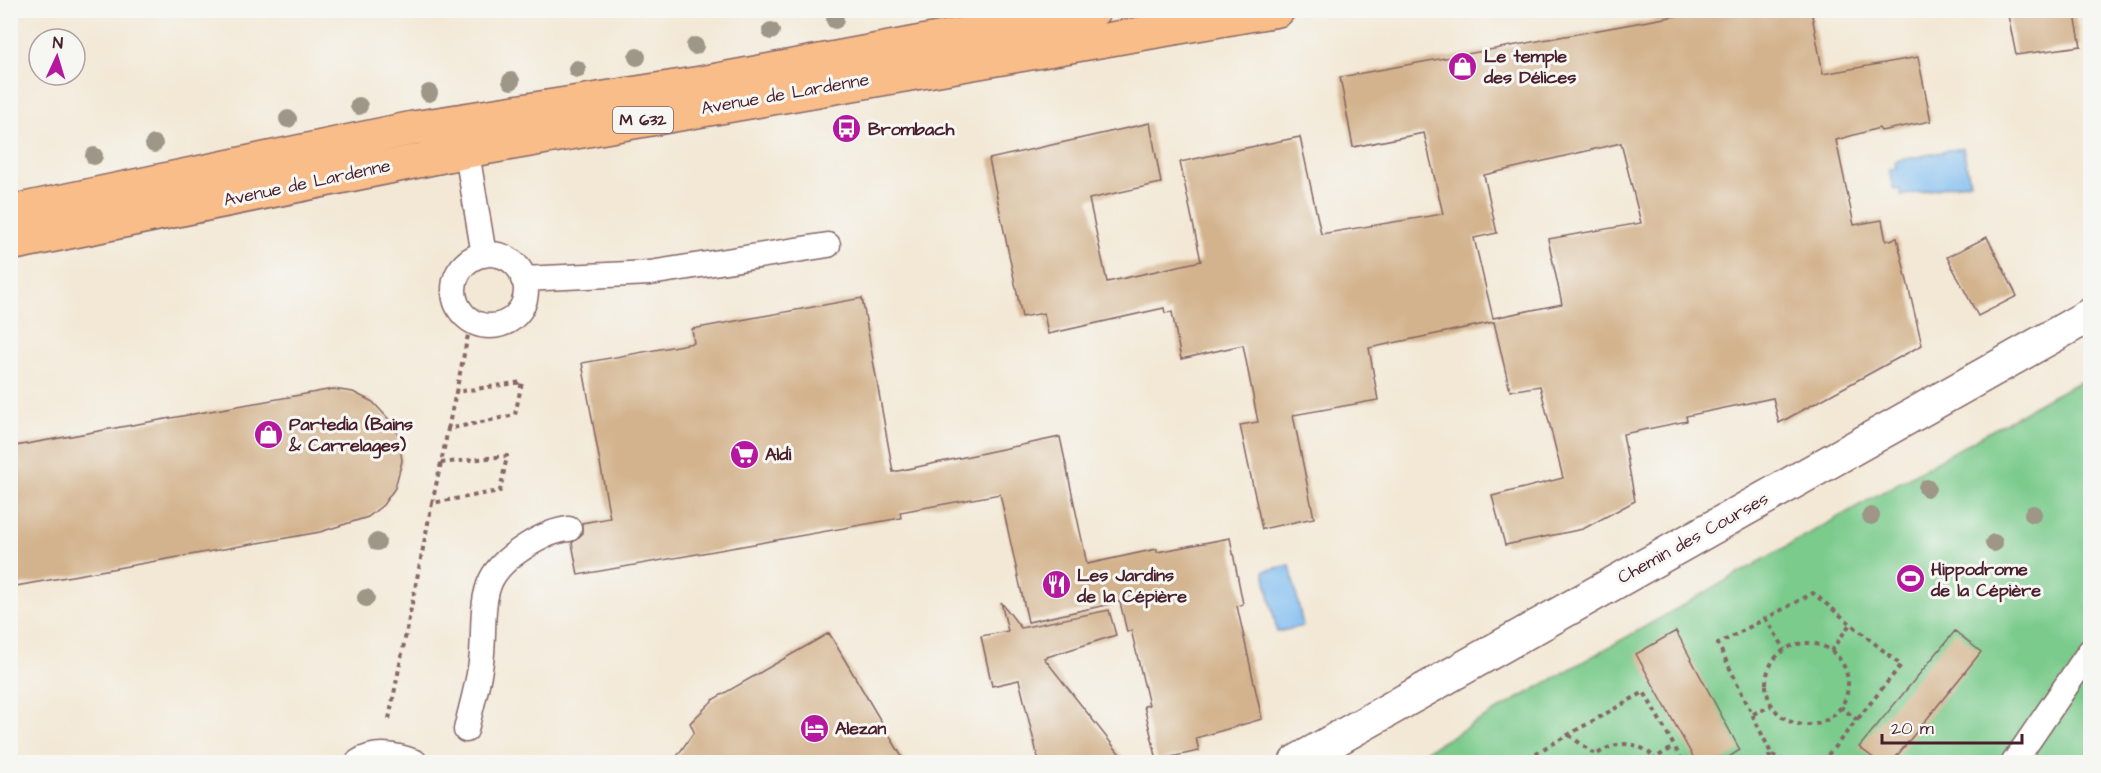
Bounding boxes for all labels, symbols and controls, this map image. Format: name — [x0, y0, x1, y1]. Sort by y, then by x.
north arrow — [27, 27, 87, 87]
text: N — [52, 32, 64, 54]
place label: Le temple des Délices — [1483, 44, 1576, 90]
shop icon: Le temple des Délices — [1447, 50, 1479, 82]
street label: Avenue de Lardenne — [699, 67, 871, 121]
road number: M 632 — [613, 107, 673, 133]
bus stop icon: Brombach — [831, 113, 863, 145]
place label: Brombach — [868, 117, 956, 142]
street label: Avenue de Lardenne — [221, 153, 393, 213]
place label: Partedia (Bains & Carrelages) — [288, 412, 413, 459]
shop icon: Partedia (Bains & Carrelages) — [252, 418, 284, 450]
supermarket icon: Aldi — [728, 438, 760, 470]
place label: Aldi — [765, 442, 792, 467]
street label: Chemin des Courses — [1613, 486, 1773, 590]
place label: Hippodrome de la Cépière — [1930, 557, 2041, 603]
place label: Les Jardins de la Cépière — [1076, 563, 1187, 609]
sports icon: Hippodrome de la Cépière — [1894, 563, 1926, 595]
restaurant icon: Les Jardins de la Cépière — [1040, 569, 1072, 601]
scale bar — [1882, 707, 2022, 745]
hotel icon: Alezan — [798, 712, 830, 744]
place label: Alezan — [835, 716, 886, 741]
text: 20 m — [1891, 716, 1934, 741]

